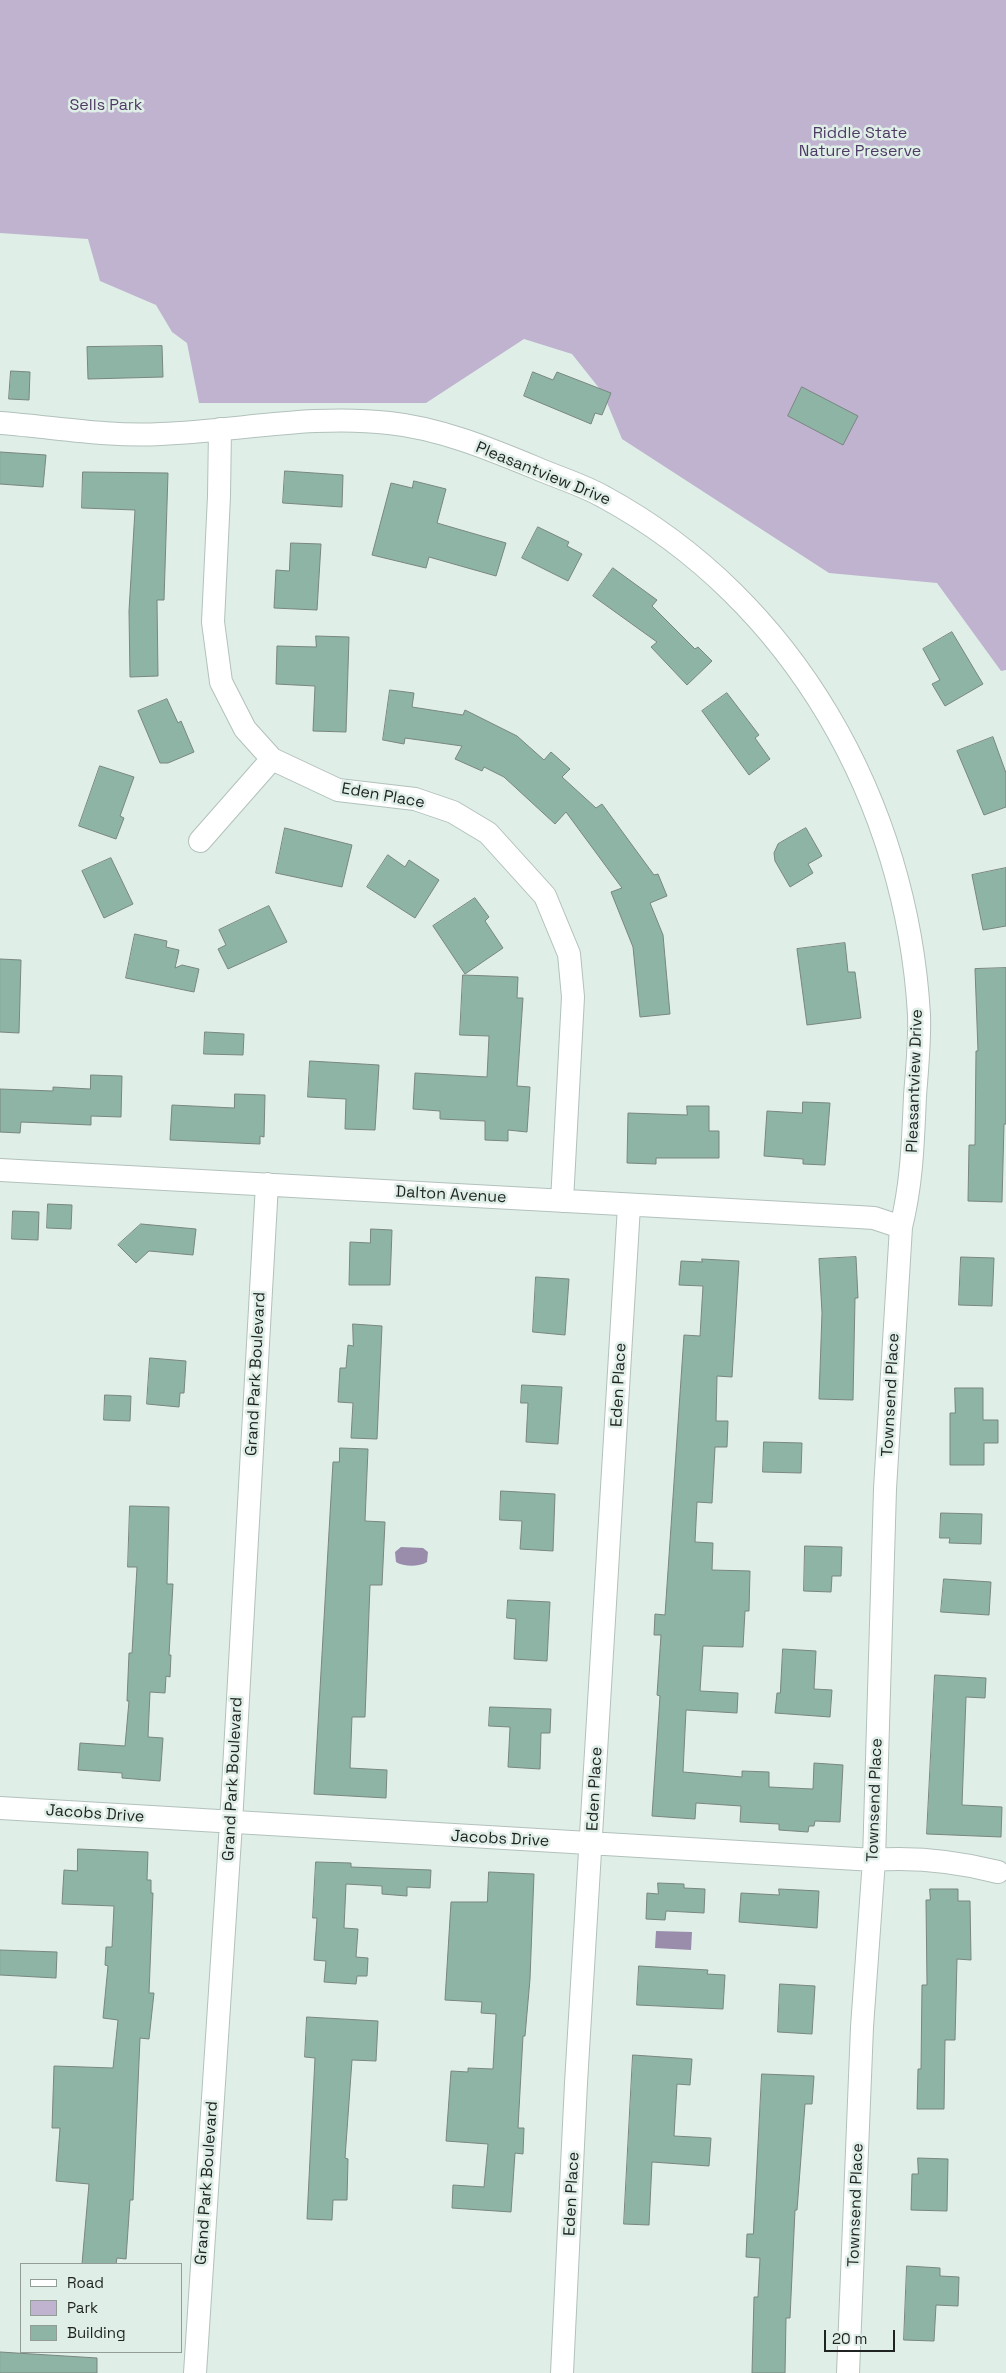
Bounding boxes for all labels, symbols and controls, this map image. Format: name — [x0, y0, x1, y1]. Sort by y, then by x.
park label: Sells Park — [70, 96, 142, 116]
park label: Riddle State Nature Preserve — [799, 124, 921, 162]
street label: Pleasantview Drive — [473, 438, 613, 510]
street label: Eden Place — [340, 779, 426, 813]
street label: Pleasantview Drive — [903, 1009, 927, 1153]
street label: Dalton Avenue — [395, 1183, 507, 1207]
street label: Grand Park Boulevard — [242, 1292, 270, 1456]
street label: Townsend Place — [878, 1333, 904, 1457]
street label: Eden Place — [607, 1342, 631, 1428]
street label: Grand Park Boulevard — [219, 1697, 247, 1861]
street label: Townsend Place — [863, 1738, 887, 1862]
street label: Eden Place — [583, 1746, 607, 1832]
street label: Jacobs Drive — [45, 1801, 145, 1827]
street label: Jacobs Drive — [450, 1827, 550, 1851]
street label: Grand Park Boulevard — [192, 2100, 222, 2266]
street label: Townsend Place — [844, 2143, 868, 2267]
street label: Eden Place — [560, 2151, 584, 2237]
legend — [20, 2263, 182, 2353]
text: Road — [67, 2273, 104, 2292]
text: Park — [67, 2298, 98, 2317]
scale bar — [826, 2320, 897, 2352]
text: Building — [67, 2323, 126, 2342]
text: 20 m — [832, 2329, 867, 2348]

